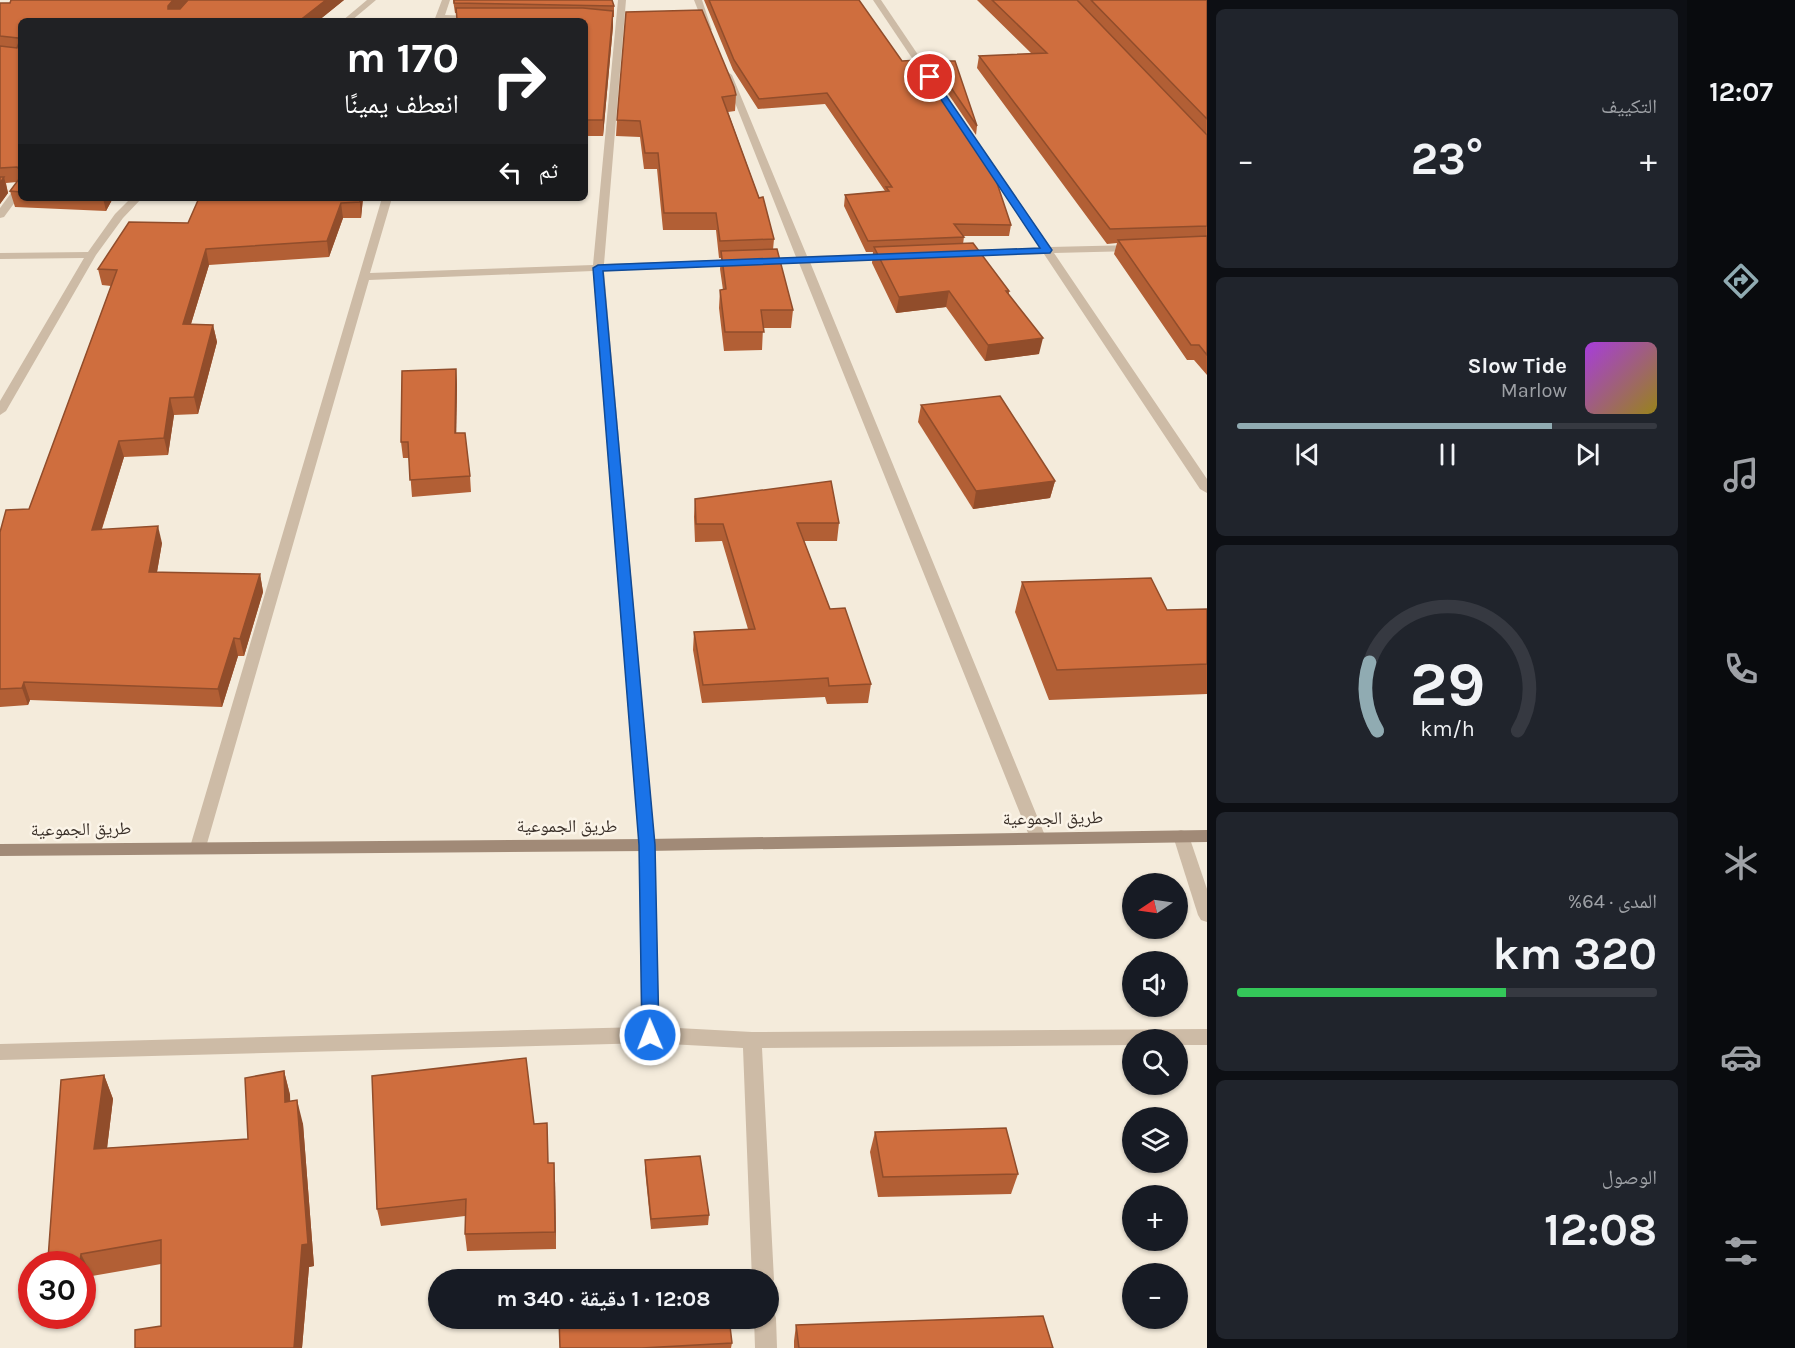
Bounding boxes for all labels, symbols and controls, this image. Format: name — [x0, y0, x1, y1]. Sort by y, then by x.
text: 170 m — [346, 33, 459, 83]
icon: right — [480, 42, 558, 120]
pin — [904, 51, 955, 102]
icon: arrive — [913, 60, 946, 93]
text: 12:07 — [1709, 76, 1773, 108]
text: انعطف يمينًا — [344, 88, 459, 120]
text: التكييف — [1601, 95, 1657, 118]
text: 23° — [1411, 133, 1483, 185]
text: − — [1237, 141, 1254, 179]
text: + — [1640, 141, 1657, 179]
icon: left — [494, 156, 527, 189]
text: ثم — [539, 158, 558, 184]
icon: directions — [1720, 260, 1762, 302]
text: Slow Tide — [1468, 353, 1567, 379]
text: Marlow — [1501, 379, 1567, 402]
icon: previous — [1291, 438, 1324, 471]
icon: pause — [1431, 438, 1464, 471]
icon: next — [1571, 438, 1604, 471]
icon: music — [1720, 454, 1762, 496]
text: 29 — [1409, 648, 1485, 721]
icon: phone — [1720, 648, 1762, 690]
text: km/h — [1420, 716, 1474, 741]
street label: طريق الجموعية — [1002, 806, 1104, 830]
street label: طريق الجموعية — [517, 815, 617, 837]
street label: طريق الجموعية — [30, 817, 132, 841]
icon: climate — [1720, 842, 1762, 884]
north arrow — [1122, 873, 1188, 939]
map controls — [1122, 873, 1188, 1329]
text: المدى · 64% — [1568, 890, 1657, 913]
text: 320 km — [1493, 928, 1657, 980]
button: sound — [1122, 951, 1188, 1017]
position arrow — [618, 1003, 682, 1067]
button: search — [1122, 1029, 1188, 1095]
icon: car — [1720, 1036, 1762, 1078]
button: layers — [1122, 1107, 1188, 1173]
text: الوصول — [1602, 1166, 1657, 1189]
button: + — [1122, 1185, 1188, 1251]
text: 12:08 — [1544, 1204, 1657, 1256]
icon: filters — [1720, 1230, 1762, 1272]
speed limit sign: 30 — [18, 1251, 96, 1329]
button: − — [1122, 1263, 1188, 1329]
text: 12:08 · 1 دقيقة · 340 m — [497, 1286, 710, 1312]

